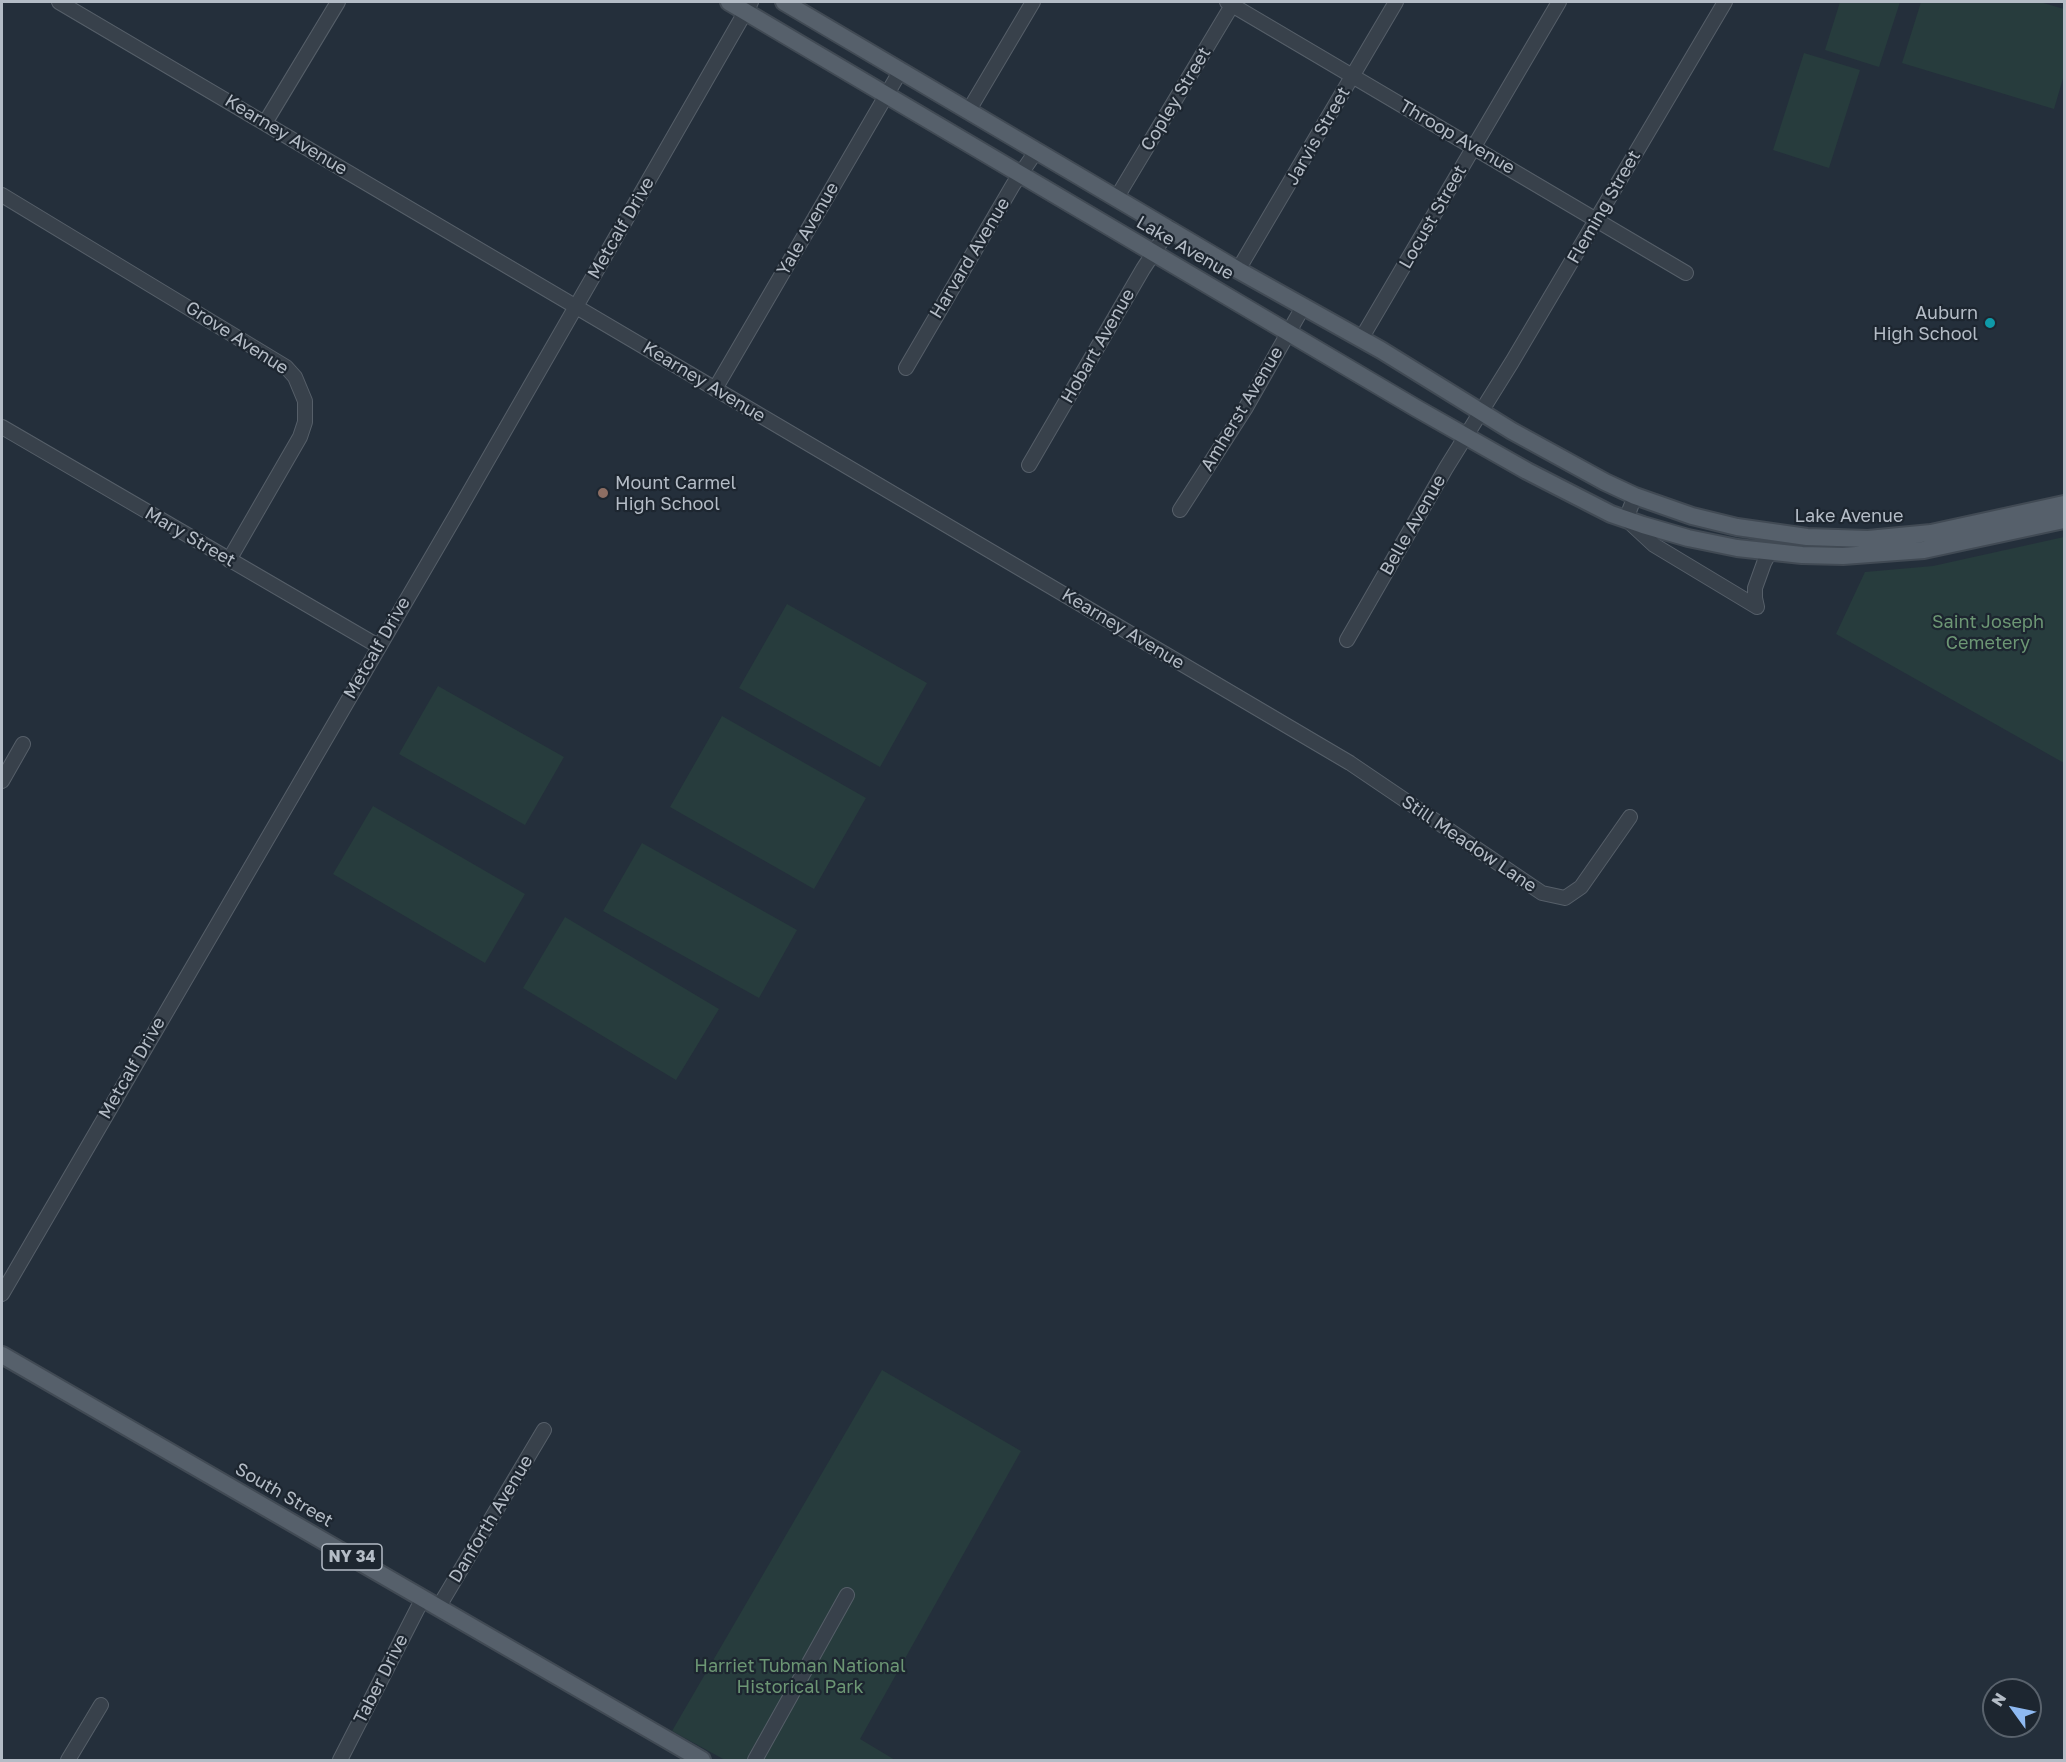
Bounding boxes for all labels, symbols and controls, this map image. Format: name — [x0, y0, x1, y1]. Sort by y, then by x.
street label: Copley Street — [1136, 43, 1216, 155]
street label: Jarvis Street — [1281, 83, 1355, 189]
street label: Kearney Avenue — [221, 90, 351, 180]
street label: Throop Avenue — [1395, 95, 1519, 179]
street label: Fleming Street — [1563, 146, 1645, 268]
street label: Locust Street — [1395, 161, 1471, 273]
street label: Metcalf Drive — [583, 173, 659, 283]
street label: Yale Avenue — [773, 178, 843, 280]
street label: Harvard Avenue — [925, 194, 1015, 322]
street label: Lake Avenue — [1132, 211, 1238, 285]
street label: Hobart Avenue — [1057, 285, 1139, 407]
street label: Grove Avenue — [182, 297, 292, 379]
place label: Auburn High School — [1873, 302, 1978, 344]
marker: Auburn High School — [1983, 316, 1997, 330]
street label: Kearney Avenue — [639, 337, 769, 427]
street label: Amherst Avenue — [1196, 343, 1288, 475]
street label: Belle Avenue — [1376, 471, 1450, 579]
place label: Mount Carmel High School — [615, 472, 736, 514]
marker: Mount Carmel High School — [596, 486, 610, 500]
street label: Mary Street — [141, 502, 239, 572]
street label: Lake Avenue — [1795, 505, 1903, 527]
street label: Kearney Avenue — [1058, 584, 1188, 674]
street label: Metcalf Drive — [339, 593, 415, 703]
park label: Saint Joseph Cemetery — [1932, 611, 2044, 654]
street label: Still Meadow Lane — [1397, 791, 1541, 897]
street label: Metcalf Drive — [94, 1013, 170, 1123]
street label: Danforth Avenue — [444, 1451, 538, 1587]
street label: South Street — [231, 1458, 337, 1532]
road number: NY 34 — [322, 1544, 382, 1570]
street label: Taber Drive — [349, 1631, 413, 1727]
park label: Harriet Tubman National Historical Park — [694, 1655, 906, 1698]
north arrow — [1982, 1678, 2042, 1738]
text: N — [1987, 1689, 2010, 1710]

